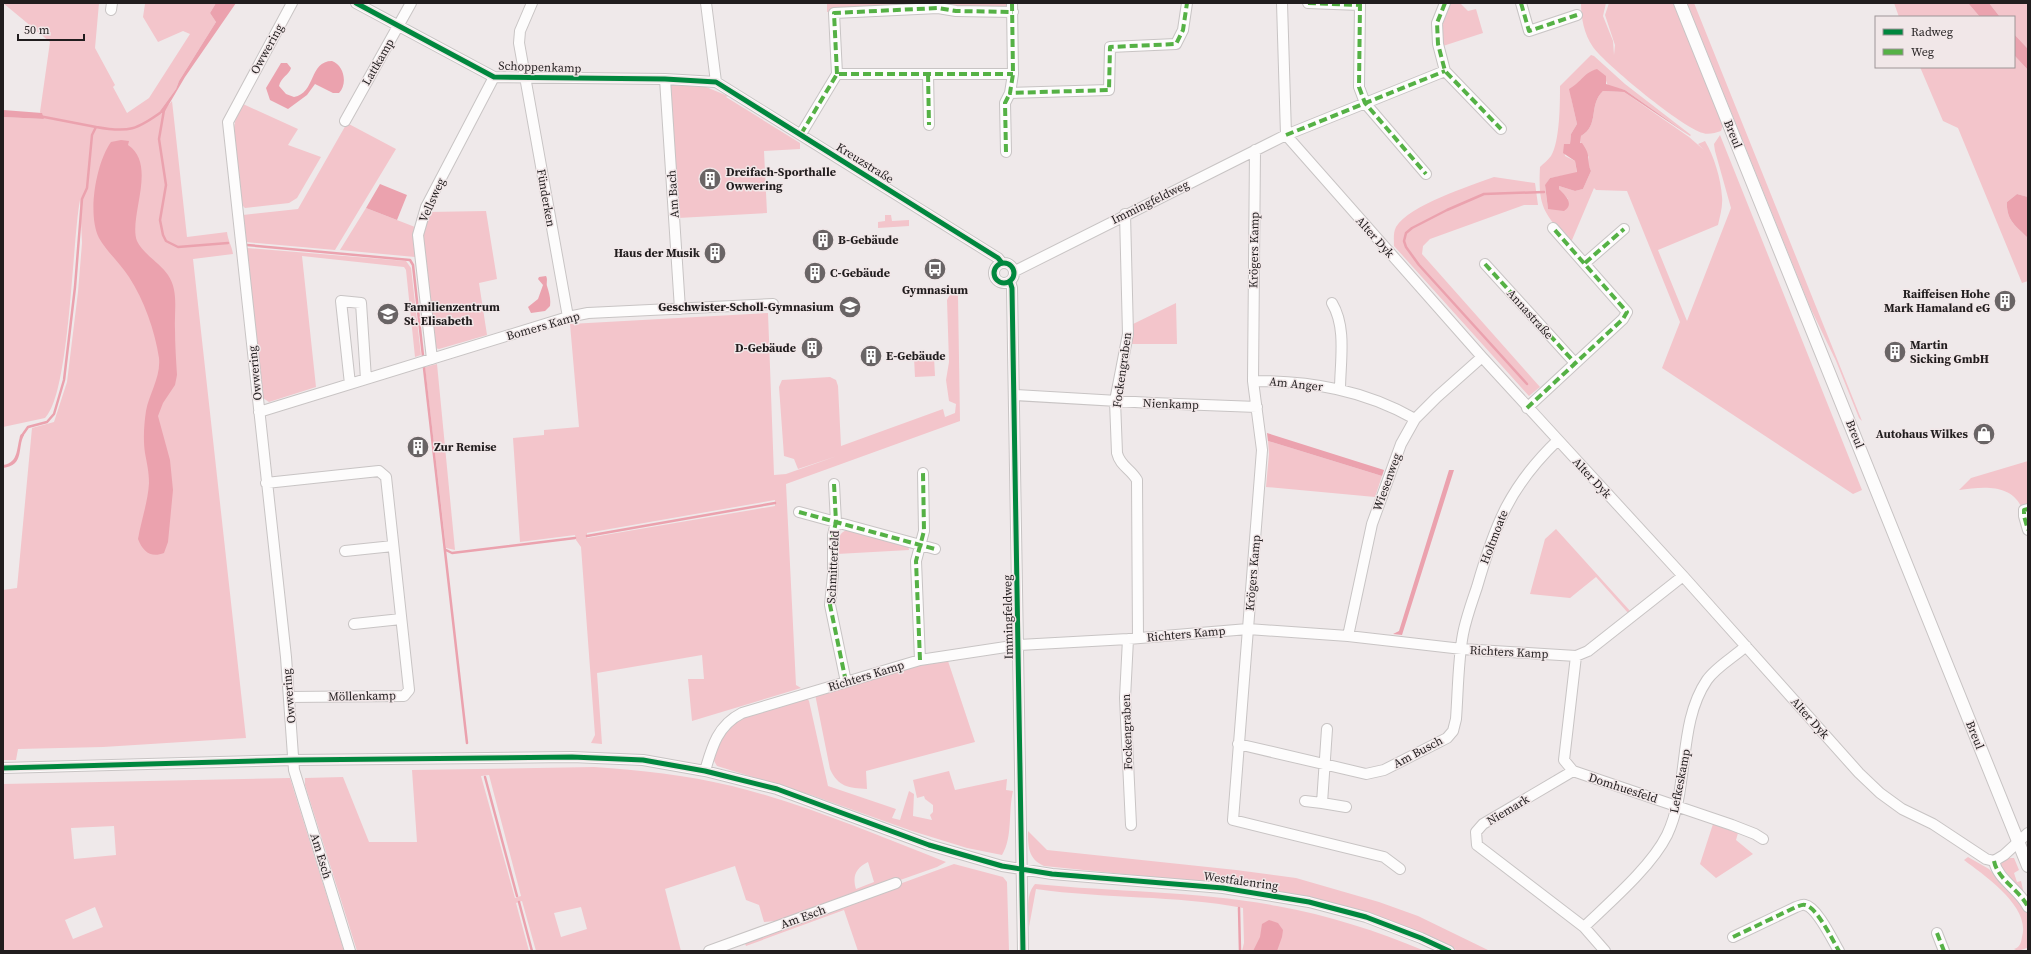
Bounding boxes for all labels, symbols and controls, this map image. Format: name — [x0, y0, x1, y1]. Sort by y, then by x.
scale bar — [18, 16, 84, 42]
legend — [1875, 16, 2015, 68]
street label: Owwering — [247, 21, 287, 77]
text: 50 m — [24, 22, 50, 38]
text: Radweg — [1911, 24, 1953, 40]
street label: Lattkamp — [358, 36, 398, 88]
text: Weg — [1911, 44, 1934, 60]
street label: Schoppenkamp — [498, 58, 582, 76]
street label: Breul — [1720, 117, 1746, 151]
street label: Kreuzstraße — [833, 139, 897, 187]
place label: Dreifach-Sporthalle Owwering — [726, 164, 836, 194]
building icon: Dreifach-Sporthalle Owwering — [697, 166, 723, 192]
street label: Fünderken — [533, 168, 559, 228]
street label: Am Bach — [663, 169, 683, 219]
street label: Vellsweg — [415, 175, 449, 225]
street label: Immingfeldweg — [1108, 176, 1192, 228]
street label: Krögers Kamp — [1245, 212, 1263, 288]
street label: Alter Dyk — [1352, 213, 1398, 261]
building icon: B-Gebäude — [810, 227, 836, 253]
place label: B-Gebäude — [838, 232, 898, 248]
building icon: Haus der Musik — [702, 240, 728, 266]
place label: Haus der Musik — [614, 245, 701, 261]
bus stop icon: Gymnasium — [922, 256, 948, 282]
building icon: C-Gebäude — [802, 260, 828, 286]
place label: C-Gebäude — [830, 265, 890, 281]
place label: Gymnasium — [902, 282, 968, 298]
street label: Annastraße — [1503, 286, 1557, 342]
place label: Raiffeisen Hohe Mark Hamaland eG — [1884, 286, 1990, 316]
building icon: Raiffeisen Hohe Mark Hamaland eG — [1992, 288, 2018, 314]
school or university icon: Geschwister-Scholl-Gymnasium — [837, 294, 863, 320]
place label: Familienzentrum St. Elisabeth — [404, 299, 500, 329]
place label: Geschwister-Scholl-Gymnasium — [658, 299, 834, 315]
school or university icon: Familienzentrum St. Elisabeth — [375, 301, 401, 327]
street label: Bomers Kamp — [504, 308, 582, 344]
street label: Fockengraben — [1109, 331, 1135, 409]
building icon: D-Gebäude — [799, 335, 825, 361]
place label: Martin Sicking GmbH — [1910, 337, 1989, 367]
building icon: Martin Sicking GmbH — [1882, 339, 1908, 365]
place label: D-Gebäude — [735, 340, 796, 356]
building icon: E-Gebäude — [858, 343, 884, 369]
street label: Owwering — [244, 345, 266, 401]
place label: E-Gebäude — [886, 348, 946, 364]
street label: Am Anger — [1268, 373, 1324, 395]
street label: Nienkamp — [1143, 395, 1199, 413]
street label: Breul — [1842, 417, 1868, 451]
shop icon: Autohaus Wilkes — [1971, 421, 1997, 447]
place label: Autohaus Wilkes — [1876, 426, 1969, 442]
building icon: Zur Remise — [405, 434, 431, 460]
place label: Zur Remise — [434, 439, 497, 455]
street label: Wiesenweg — [1369, 451, 1405, 513]
street label: Alter Dyk — [1569, 454, 1615, 502]
street label: Holtmoate — [1476, 508, 1512, 566]
street label: Schmitterfeld — [823, 530, 843, 604]
street label: Krögers Kamp — [1242, 534, 1264, 612]
street label: Immingfeldweg — [999, 574, 1017, 660]
street label: Richters Kamp — [1146, 623, 1226, 645]
street label: Richters Kamp — [1469, 642, 1549, 662]
street label: Richters Kamp — [826, 657, 906, 695]
street label: Owwering — [279, 668, 299, 724]
street label: Möllenkamp — [328, 687, 396, 705]
street label: Fockengraben — [1118, 694, 1136, 770]
street label: Alter Dyk — [1787, 694, 1833, 742]
street label: Breul — [1962, 718, 1988, 752]
street label: Am Busch — [1390, 732, 1446, 772]
street label: Lefkeskamp — [1666, 748, 1694, 814]
street label: Domhuesfeld — [1586, 769, 1660, 807]
street label: Niemark — [1484, 791, 1533, 829]
street label: Am Esch — [306, 831, 336, 881]
street label: Westfalenring — [1203, 868, 1279, 894]
street label: Am Esch — [778, 901, 828, 933]

